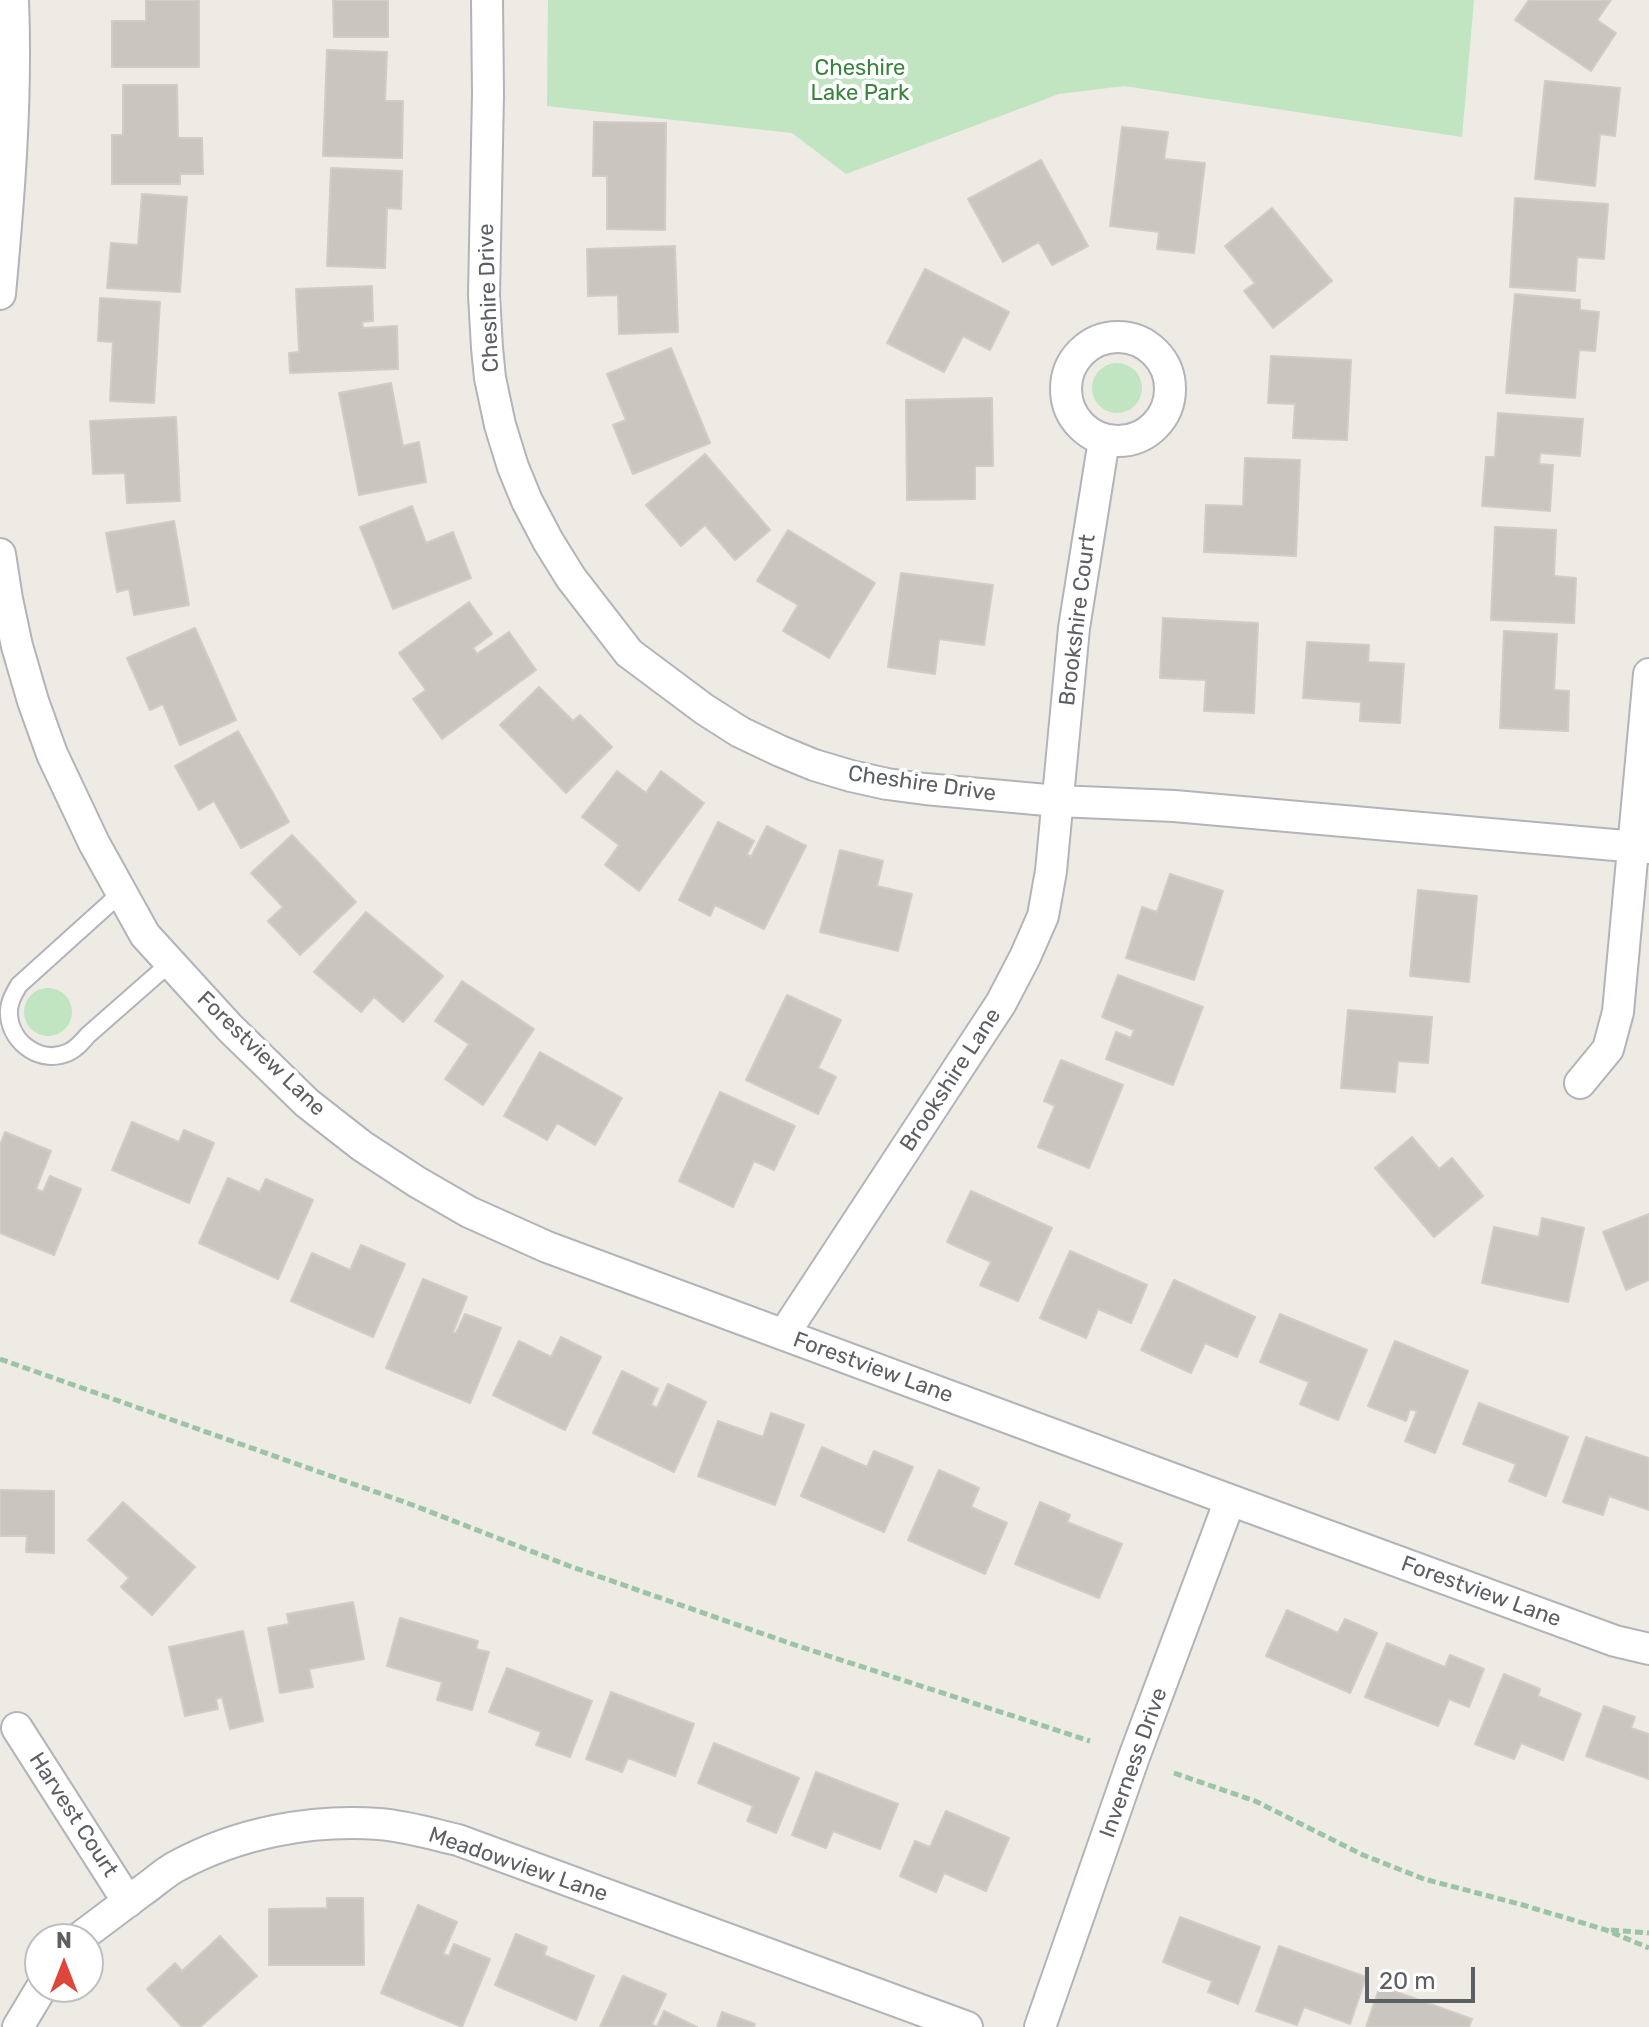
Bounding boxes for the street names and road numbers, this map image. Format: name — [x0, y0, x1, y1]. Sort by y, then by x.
street label: Cheshire Drive — [473, 223, 505, 373]
street label: Brookshire Court — [1054, 533, 1102, 707]
street label: Cheshire Drive — [846, 761, 998, 807]
street label: Forestview Lane — [191, 986, 331, 1122]
street label: Brookshire Lane — [895, 1004, 1007, 1156]
street label: Forestview Lane — [789, 1327, 957, 1409]
street label: Forestview Lane — [1397, 1551, 1565, 1633]
street label: Inverness Drive — [1095, 1684, 1173, 1842]
street label: Harvest Court — [23, 1748, 123, 1882]
street label: Meadowview Lane — [425, 1822, 611, 1908]

